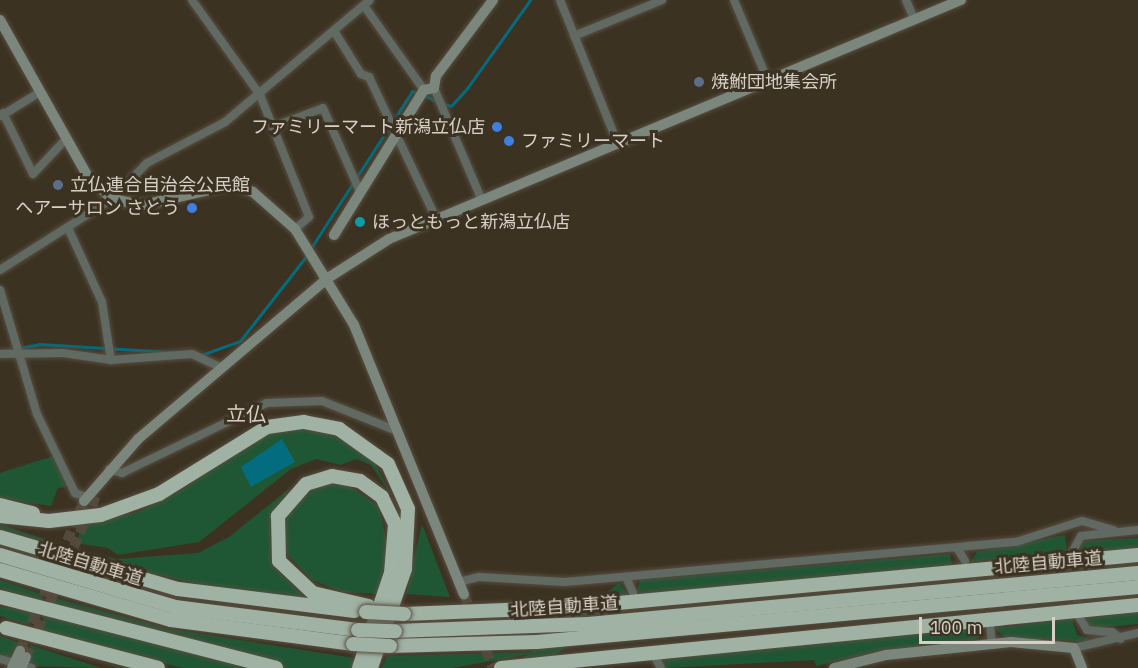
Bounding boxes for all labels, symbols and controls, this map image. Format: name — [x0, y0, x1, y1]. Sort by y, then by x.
place label: 焼鮒団地集会所 — [711, 71, 837, 93]
marker: 焼鮒団地集会所 — [692, 75, 706, 89]
place label: ファミリーマート新潟立仏店 — [251, 116, 485, 138]
marker: ファミリーマート新潟立仏店 — [490, 120, 504, 134]
place label: ファミリーマート — [521, 130, 665, 152]
marker: ファミリーマート — [502, 134, 516, 148]
place label: 立仏連合自治会公民館 — [70, 174, 250, 196]
marker: 立仏連合自治会公民館 — [51, 178, 65, 192]
place label: ヘアーサロン さとう — [15, 197, 180, 219]
marker: ヘアーサロン さとう — [185, 201, 199, 215]
place label: ほっともっと新潟立仏店 — [372, 211, 570, 233]
marker: ほっともっと新潟立仏店 — [353, 215, 367, 229]
district label: 立仏 — [226, 401, 266, 425]
street label: 北陸自動車道 — [35, 538, 145, 590]
street label: 北陸自動車道 — [993, 548, 1103, 578]
street label: 北陸自動車道 — [509, 592, 619, 622]
scale bar — [922, 605, 1058, 643]
text: 100 m — [930, 616, 982, 639]

